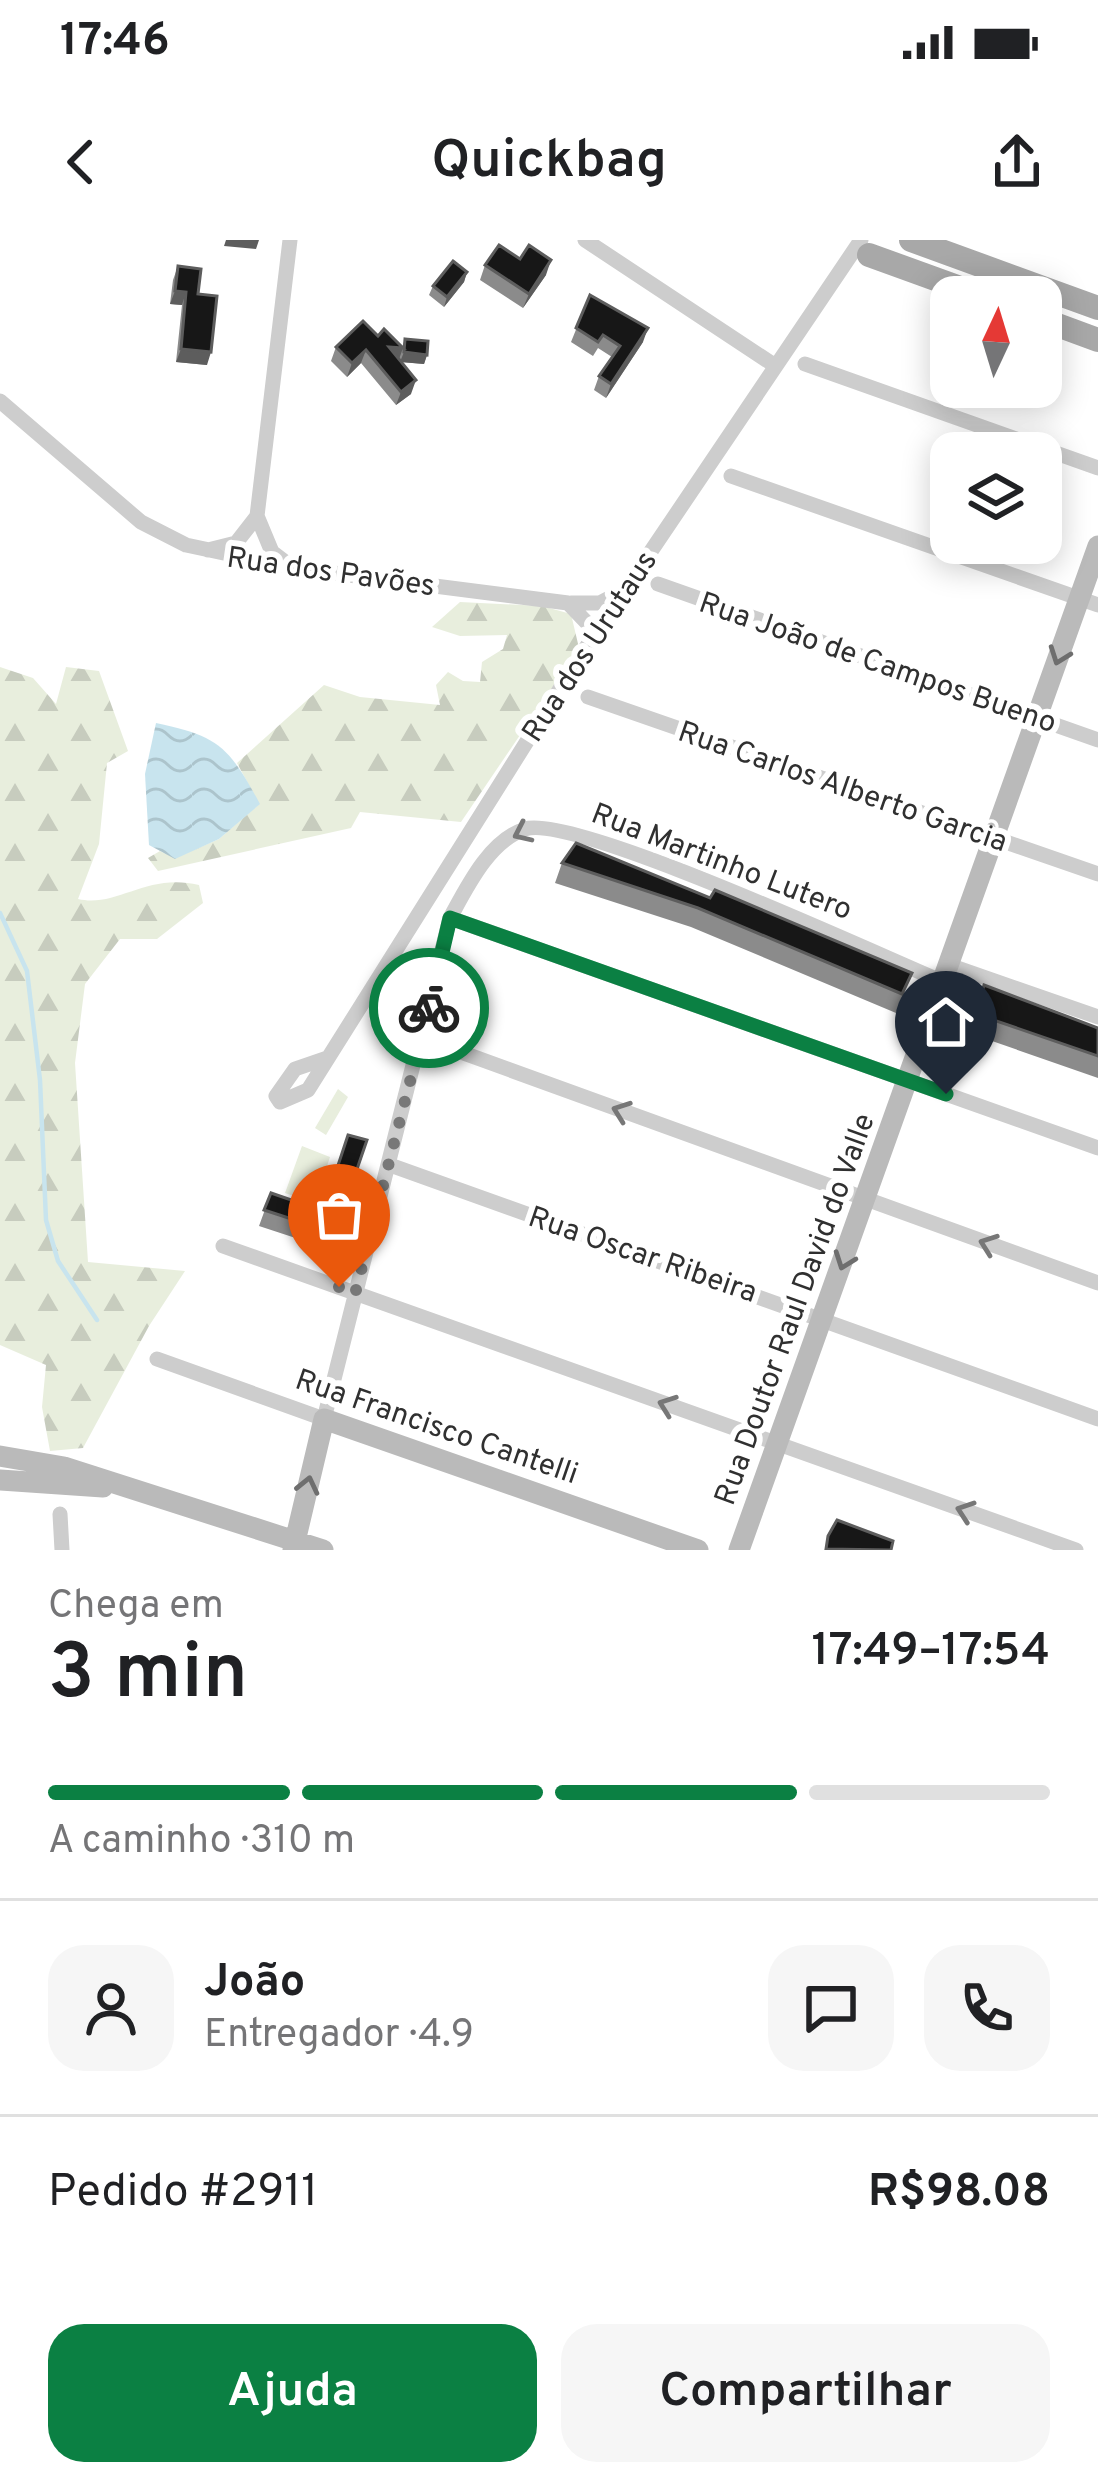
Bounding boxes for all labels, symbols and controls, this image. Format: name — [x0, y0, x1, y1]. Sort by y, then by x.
text: 17:46 — [60, 14, 170, 71]
text: Quickbag — [431, 128, 667, 197]
icon: back — [48, 129, 114, 195]
icon: share — [984, 129, 1050, 195]
north arrow — [930, 276, 1062, 408]
map controls — [930, 276, 1062, 564]
button: layers — [930, 432, 1062, 564]
street label: Rua dos Pavões — [224, 541, 437, 606]
street label: Rua dos Urutaus — [516, 545, 667, 750]
street label: Rua João de Campos Bueno — [694, 586, 1061, 743]
one-way arrow — [1049, 645, 1073, 666]
street label: Rua Carlos Alberto Garcia — [673, 715, 1012, 862]
street label: Rua Martinho Lutero — [586, 797, 857, 930]
one-way arrow — [513, 819, 535, 843]
courier — [369, 948, 489, 1068]
pin — [895, 971, 997, 1094]
icon: bike — [396, 975, 462, 1041]
icon: home — [913, 989, 979, 1055]
one-way arrow — [612, 1101, 633, 1125]
street label: Rua Doutor Raul David do Valle — [708, 1109, 885, 1511]
pin — [288, 1164, 390, 1287]
icon: bag — [306, 1182, 372, 1248]
street label: Rua Oscar Ribeira — [523, 1200, 761, 1313]
one-way arrow — [979, 1234, 1000, 1258]
one-way arrow — [834, 1249, 858, 1270]
street label: Rua Francisco Cantelli — [290, 1363, 582, 1494]
one-way arrow — [657, 1395, 678, 1419]
one-way arrow — [294, 1475, 319, 1495]
one-way arrow — [956, 1501, 977, 1525]
text: Chega em — [48, 1583, 224, 1632]
text: 17:49–17:54 — [811, 1624, 1050, 1681]
text: 3 min — [48, 1627, 248, 1726]
text: A caminho · 310 m — [48, 1818, 355, 1867]
button: person — [48, 1945, 174, 2071]
button: chat — [768, 1945, 894, 2071]
button: phone — [924, 1945, 1050, 2071]
text: João — [204, 1955, 305, 2012]
text: Entregador · 4.9 — [204, 2012, 474, 2061]
text: Pedido #2911 — [48, 2165, 318, 2222]
text: R$98.08 — [868, 2165, 1050, 2222]
button: Ajuda — [48, 2324, 537, 2462]
button: Compartilhar — [561, 2324, 1050, 2462]

